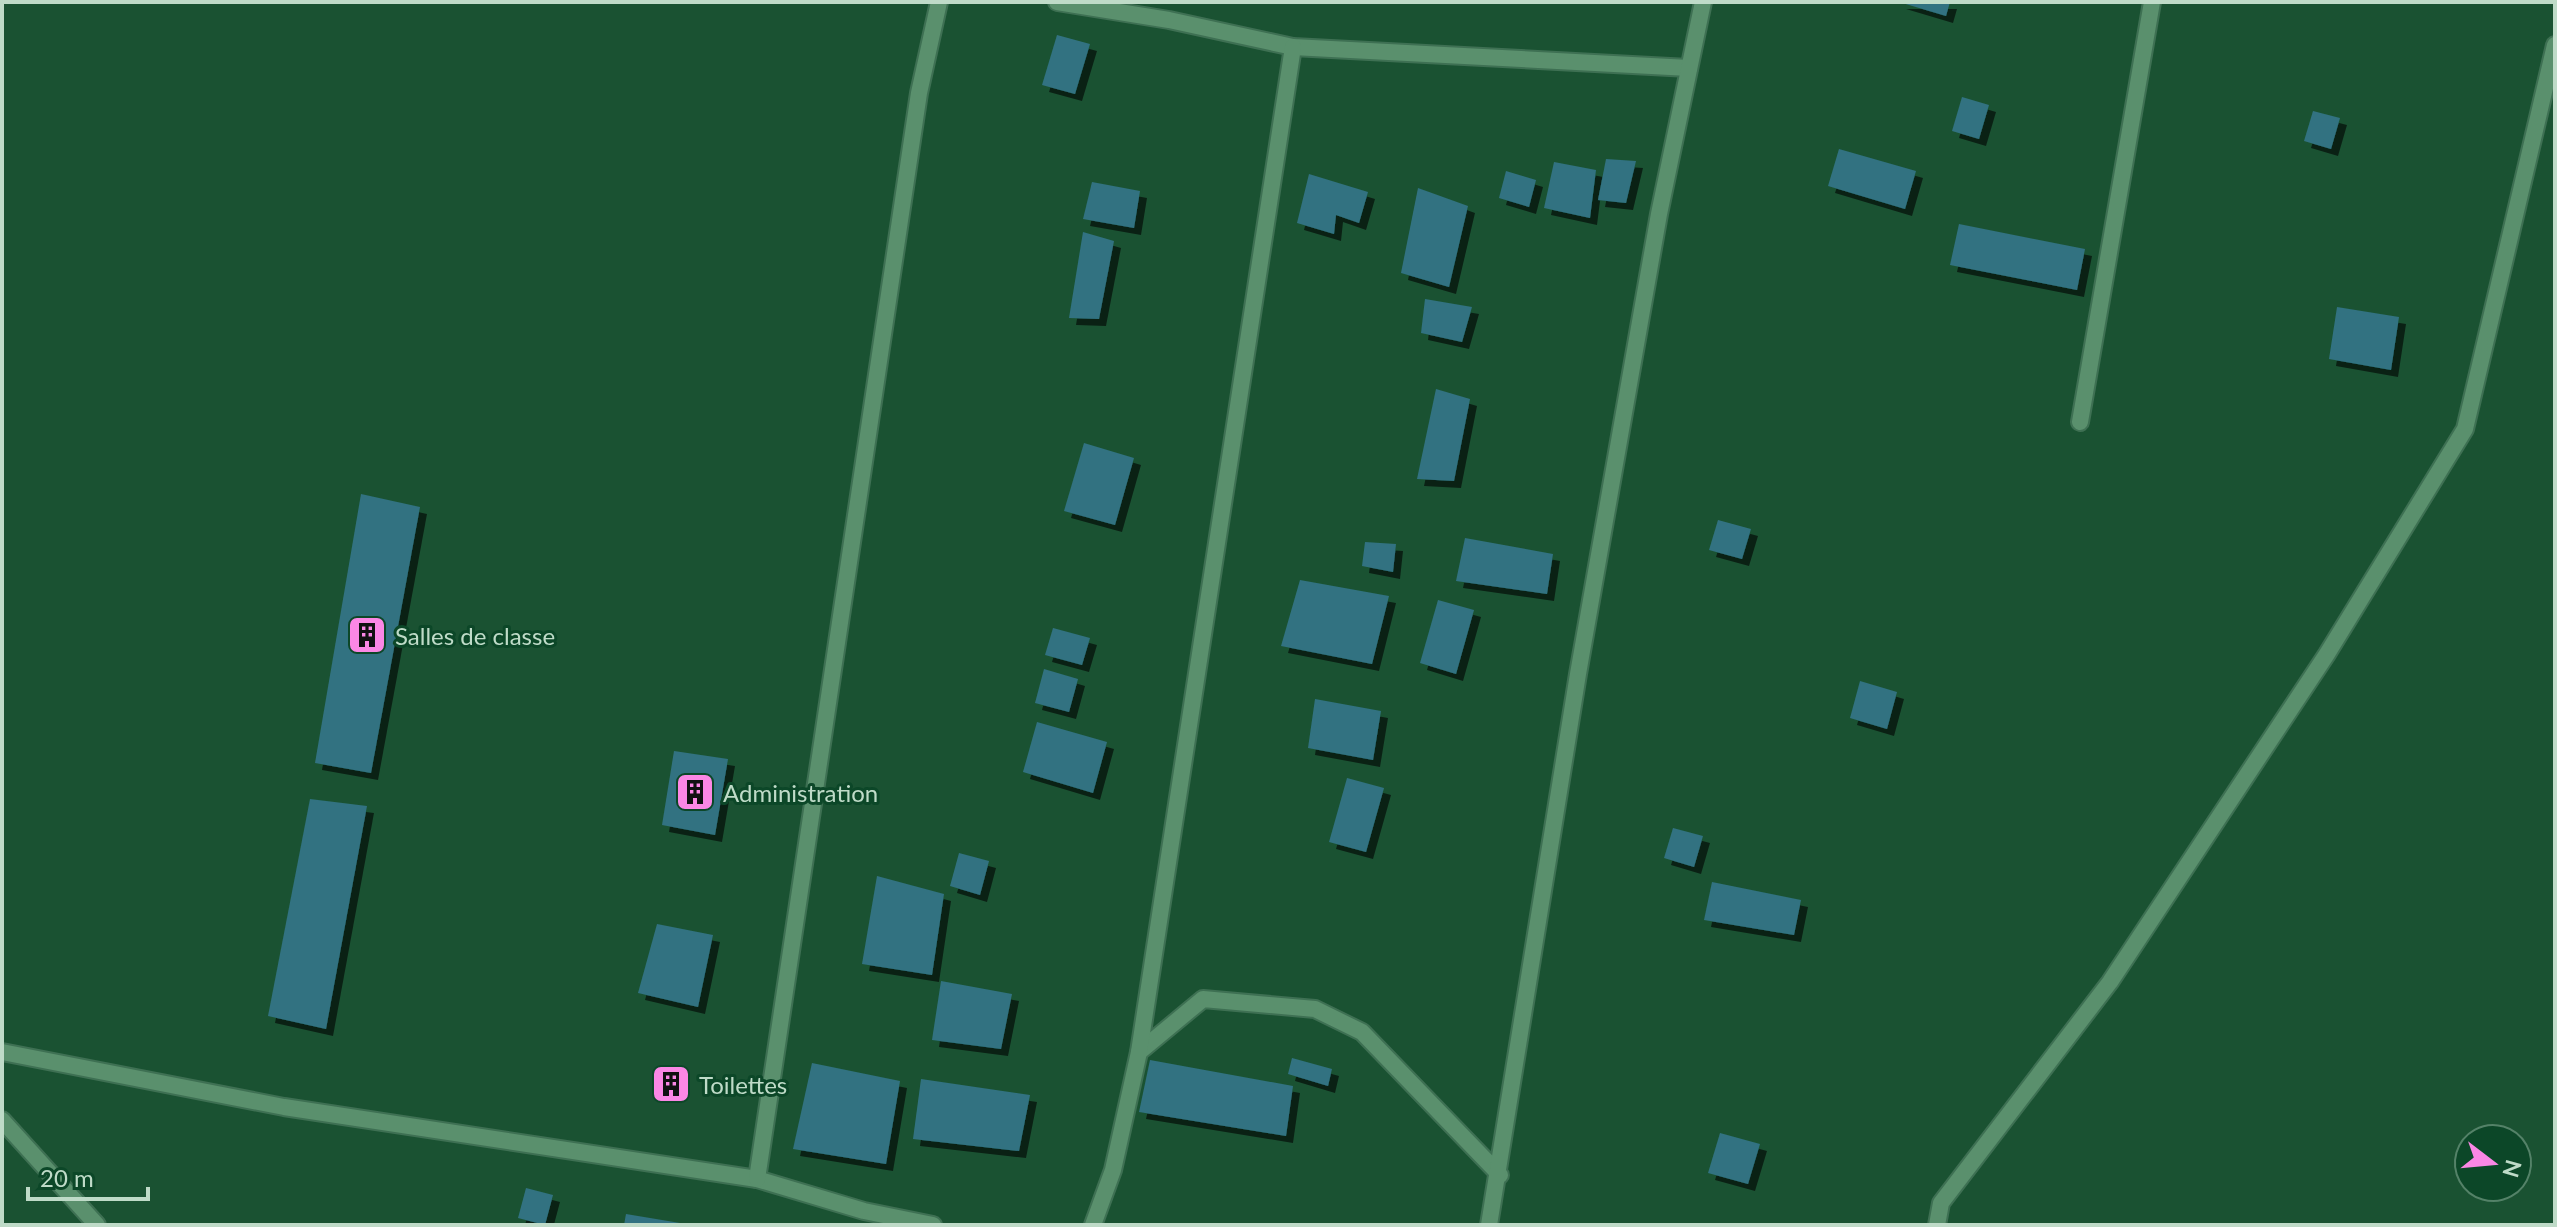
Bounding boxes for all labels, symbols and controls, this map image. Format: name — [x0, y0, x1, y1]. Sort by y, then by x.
building icon: Salles de classe — [346, 614, 388, 656]
place label: Salles de classe — [395, 621, 555, 650]
building icon: Administration — [674, 771, 716, 813]
place label: Administration — [723, 778, 878, 807]
building icon: Toilettes — [650, 1063, 692, 1105]
place label: Toilettes — [699, 1070, 787, 1099]
north arrow — [2453, 1123, 2533, 1203]
scale bar — [28, 1151, 148, 1201]
text: N — [2497, 1157, 2528, 1181]
text: 20 m — [40, 1163, 94, 1192]

